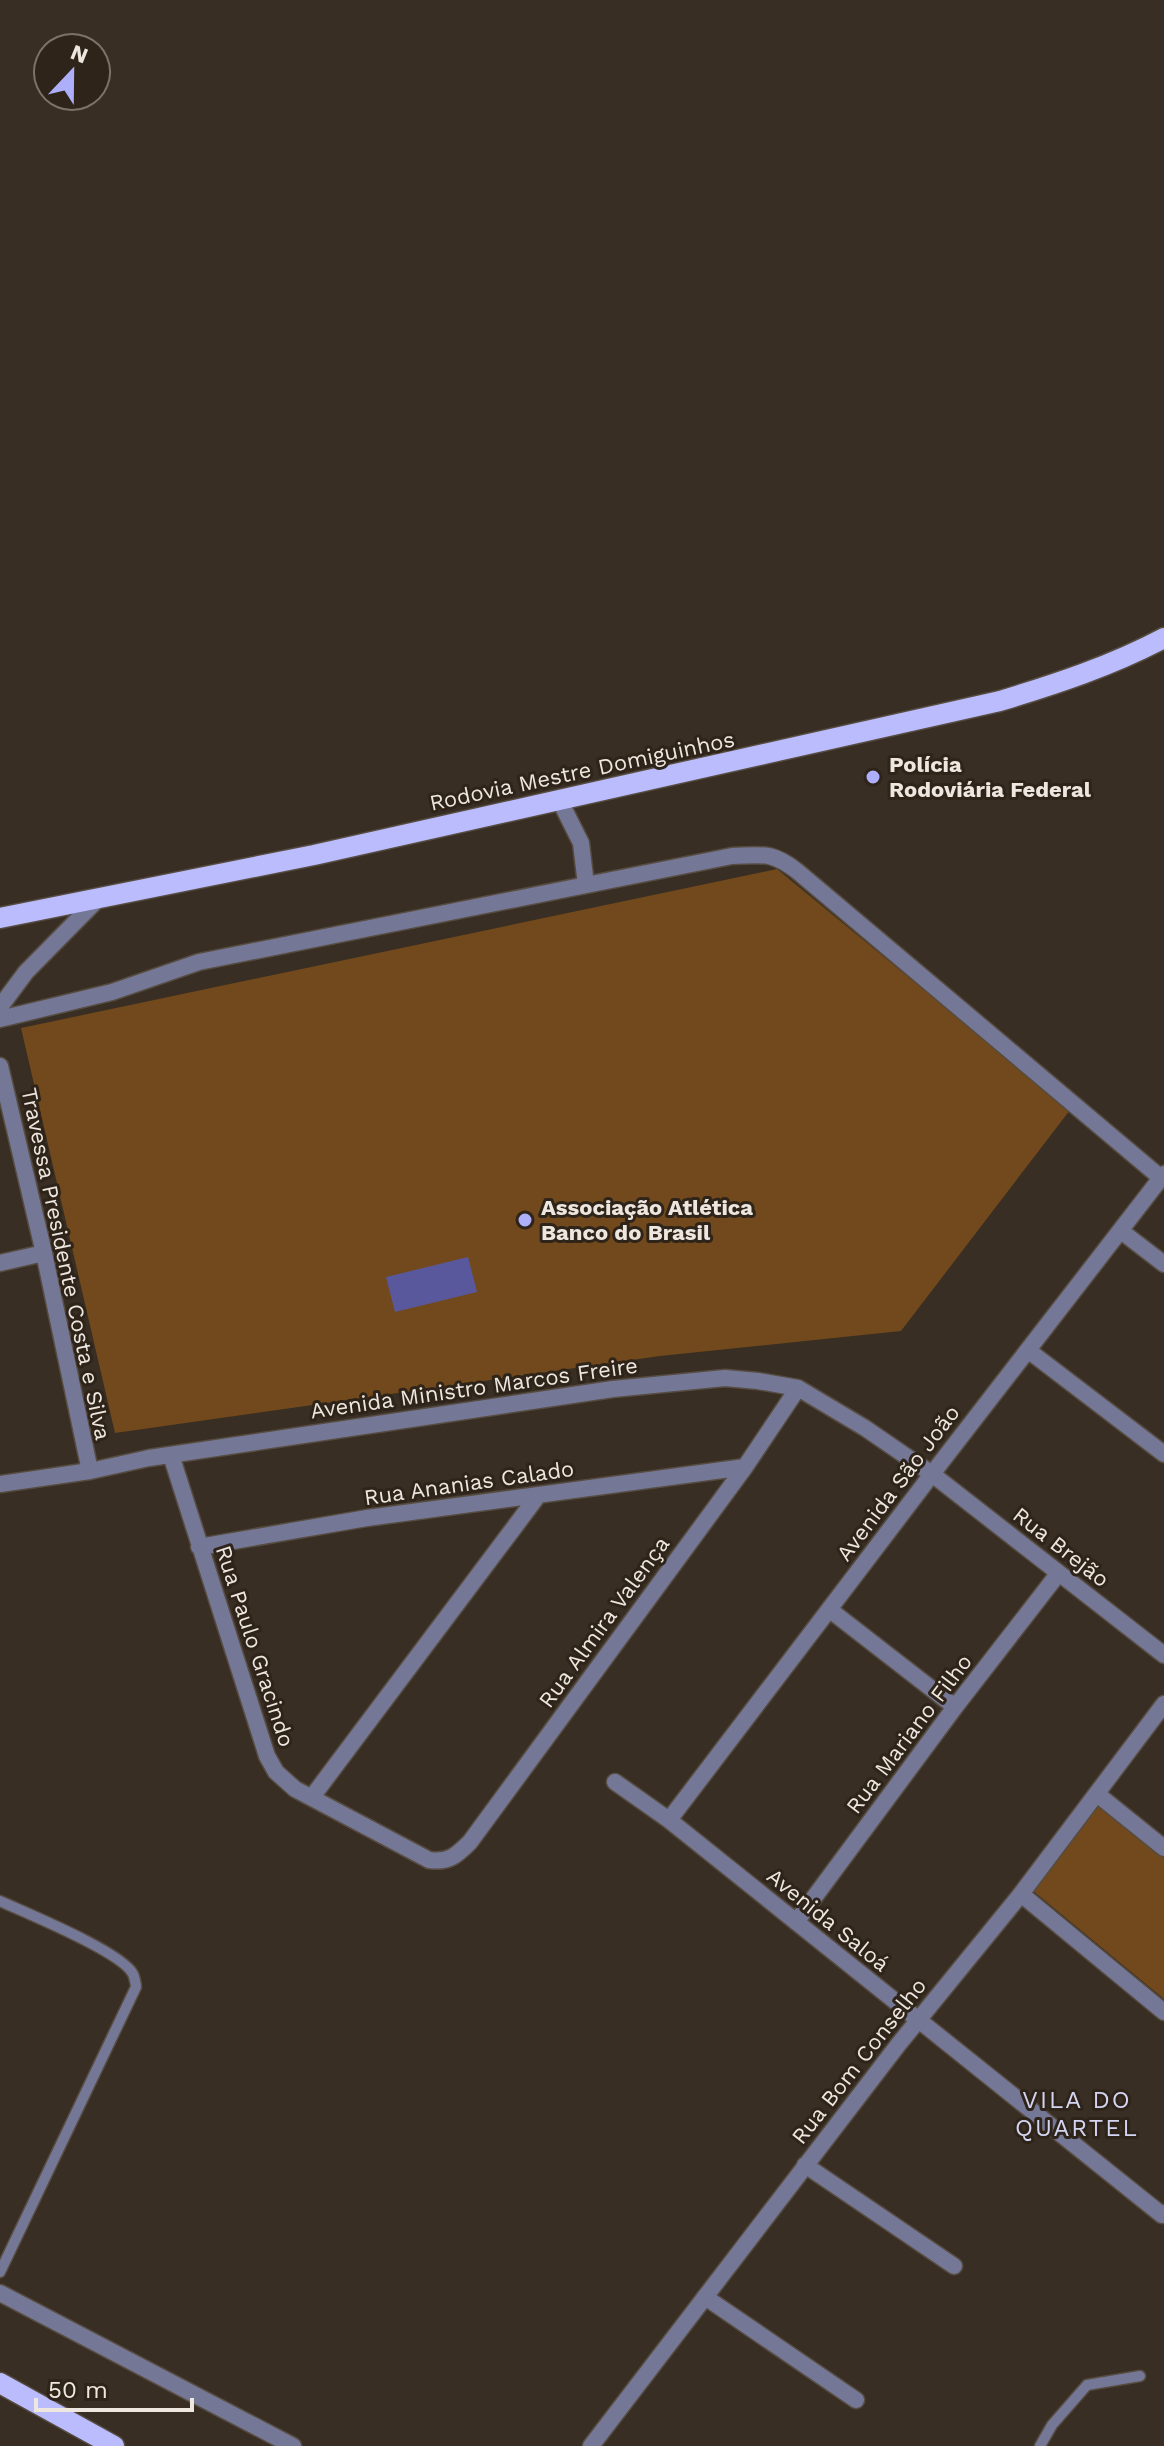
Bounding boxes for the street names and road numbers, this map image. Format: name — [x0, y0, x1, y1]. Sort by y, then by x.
street label: Rodovia Mestre Domiguinhos — [427, 726, 737, 816]
street label: Travessa Presidente Costa e Silva — [16, 1086, 116, 1442]
street label: Avenida Ministro Marcos Freire — [309, 1353, 639, 1423]
street label: Avenida São João — [831, 1400, 965, 1566]
street label: Rua Ananias Calado — [362, 1456, 576, 1510]
street label: Rua Brejão — [1008, 1502, 1114, 1592]
street label: Rua Almira Valença — [534, 1532, 674, 1712]
street label: Rua Paulo Gracindo — [211, 1542, 299, 1750]
street label: Rua Mariano Filho — [841, 1649, 977, 1819]
street label: Avenida Saloá — [762, 1863, 894, 1977]
street label: Rua Bom Conselho — [787, 1973, 931, 2149]

